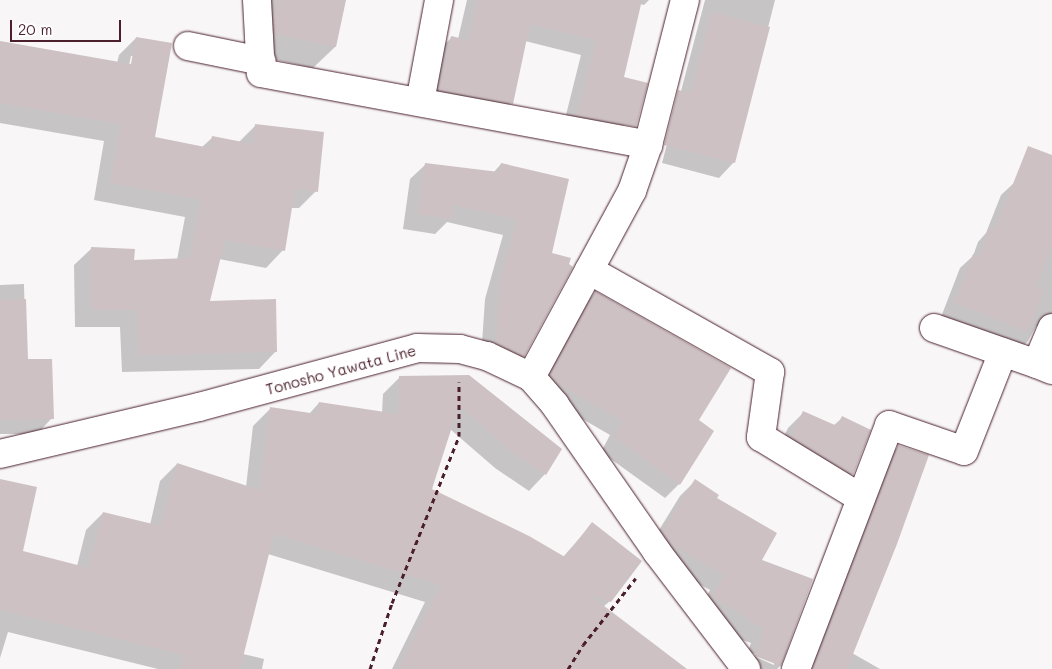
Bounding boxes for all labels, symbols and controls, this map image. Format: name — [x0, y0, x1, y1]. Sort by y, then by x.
scale bar — [12, 10, 124, 42]
text: 20 m — [18, 19, 52, 39]
street label: Tonosho Yawata Line — [264, 341, 418, 399]

